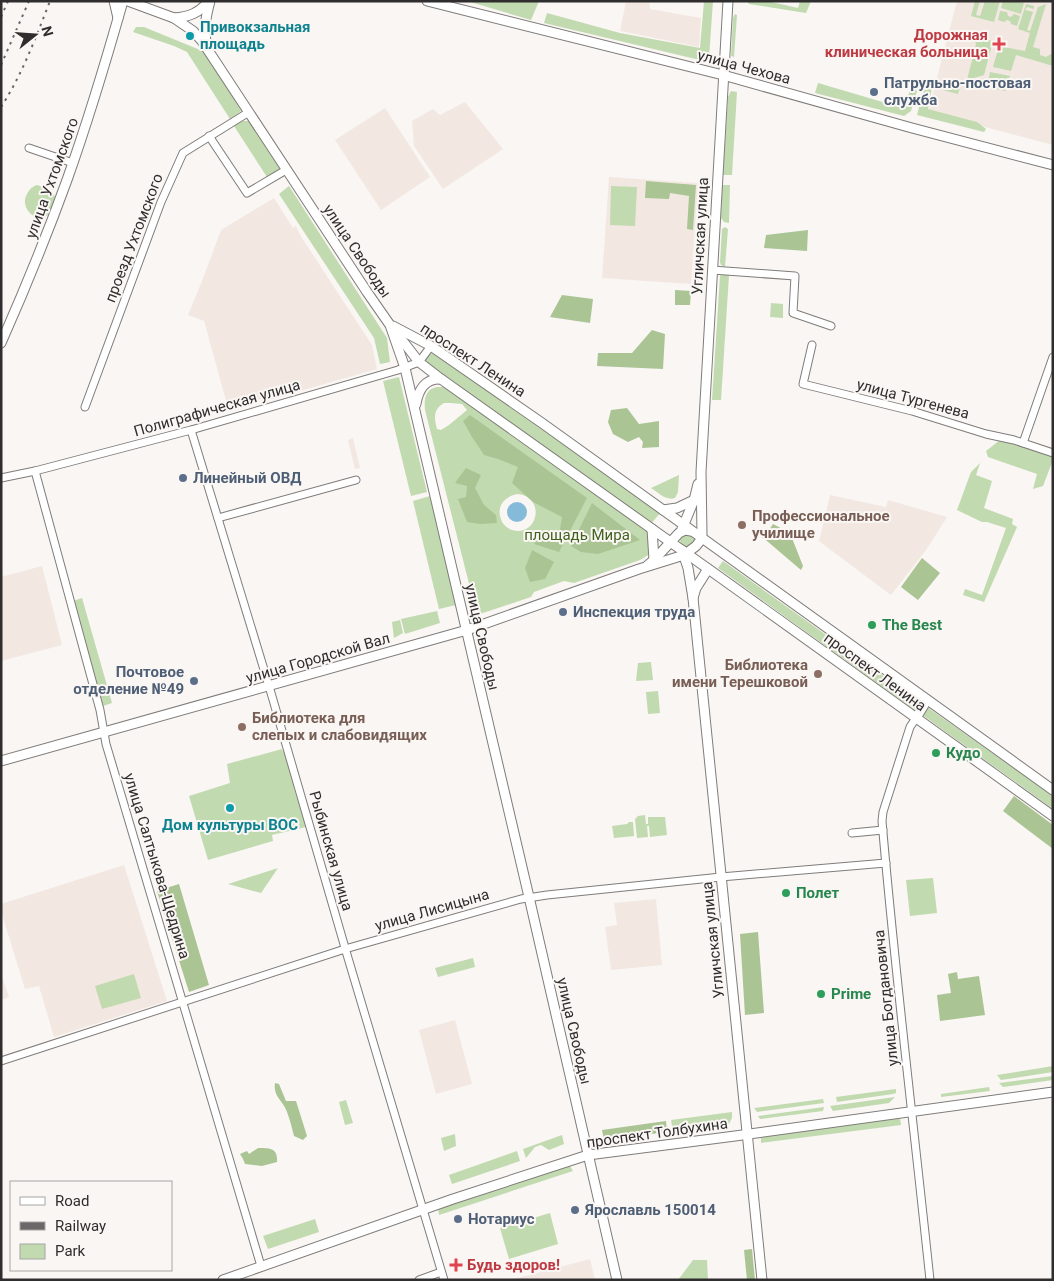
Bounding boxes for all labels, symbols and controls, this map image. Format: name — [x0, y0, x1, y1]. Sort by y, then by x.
north arrow — [10, 10, 60, 60]
place label: Привокзальная площадь — [200, 18, 310, 53]
text: N — [38, 24, 57, 38]
place label: Дорожная клиническая больница — [825, 26, 988, 61]
marker: Привокзальная площадь — [184, 30, 196, 42]
marker: Дорожная клиническая больница — [992, 37, 1006, 51]
street label: улица Чехова — [695, 46, 793, 88]
place label: Патрульно-постовая служба — [884, 74, 1031, 109]
marker: Патрульно-постовая служба — [868, 86, 880, 98]
street label: улица Ухтомского — [22, 115, 82, 241]
street label: проезд Ухтомского — [101, 171, 167, 305]
street label: Угличская улица — [688, 177, 712, 295]
street label: улица Свободы — [319, 201, 395, 301]
street label: проспект Ленина — [417, 319, 529, 401]
street label: улица Тургенева — [855, 375, 971, 423]
street label: Полиграфическая улица — [132, 376, 302, 440]
place label: Линейный ОВД — [193, 469, 301, 487]
marker: Линейный ОВД — [177, 472, 189, 484]
place label: Профессиональное училище — [752, 507, 890, 542]
marker: Профессиональное училище — [736, 519, 748, 531]
park label: площадь Мира — [524, 526, 630, 544]
street label: улица Свободы — [461, 582, 503, 692]
place label: Инспекция труда — [573, 603, 695, 621]
marker: Инспекция труда — [557, 606, 569, 618]
place label: The Best — [882, 616, 942, 634]
marker: The Best — [866, 619, 878, 631]
street label: улица Городской Вал — [244, 629, 392, 687]
street label: проспект Ленина — [820, 629, 930, 715]
place label: Библиотека имени Терешковой — [672, 656, 808, 691]
place label: Почтовое отделение №49 — [73, 663, 184, 698]
marker: Библиотека имени Терешковой — [812, 668, 824, 680]
marker: Почтовое отделение №49 — [188, 675, 200, 687]
place label: Библиотека для слепых и слабовидящих — [252, 709, 427, 744]
marker: Библиотека для слепых и слабовидящих — [236, 721, 248, 733]
place label: Кудо — [946, 744, 980, 762]
marker: Кудо — [930, 747, 942, 759]
street label: улица Салтыкова-Щедрина — [120, 771, 194, 961]
street label: Рыбинская улица — [305, 789, 357, 913]
marker: Дом культуры ВОС — [224, 802, 236, 814]
place label: Дом культуры ВОС — [162, 816, 298, 834]
street label: Угличская улица — [698, 881, 728, 999]
place label: Полет — [796, 884, 839, 902]
street label: улица Лисицына — [373, 885, 491, 935]
marker: Полет — [780, 887, 792, 899]
street label: улица Богдановича — [870, 929, 902, 1067]
street label: улица Свободы — [553, 976, 595, 1086]
place label: Prime — [831, 985, 871, 1003]
marker: Prime — [815, 988, 827, 1000]
street label: проспект Толбухина — [585, 1114, 729, 1152]
legend — [10, 1181, 172, 1271]
text: Road — [55, 1192, 89, 1210]
place label: Ярославль 150014 — [584, 1201, 716, 1219]
marker: Ярославль 150014 — [569, 1204, 581, 1216]
place label: Нотариус — [468, 1210, 535, 1228]
marker: Нотариус — [452, 1213, 464, 1225]
text: Railway — [55, 1217, 106, 1235]
text: Park — [55, 1242, 86, 1260]
place label: Будь здоров! — [467, 1256, 560, 1274]
marker: Будь здоров! — [449, 1258, 463, 1272]

